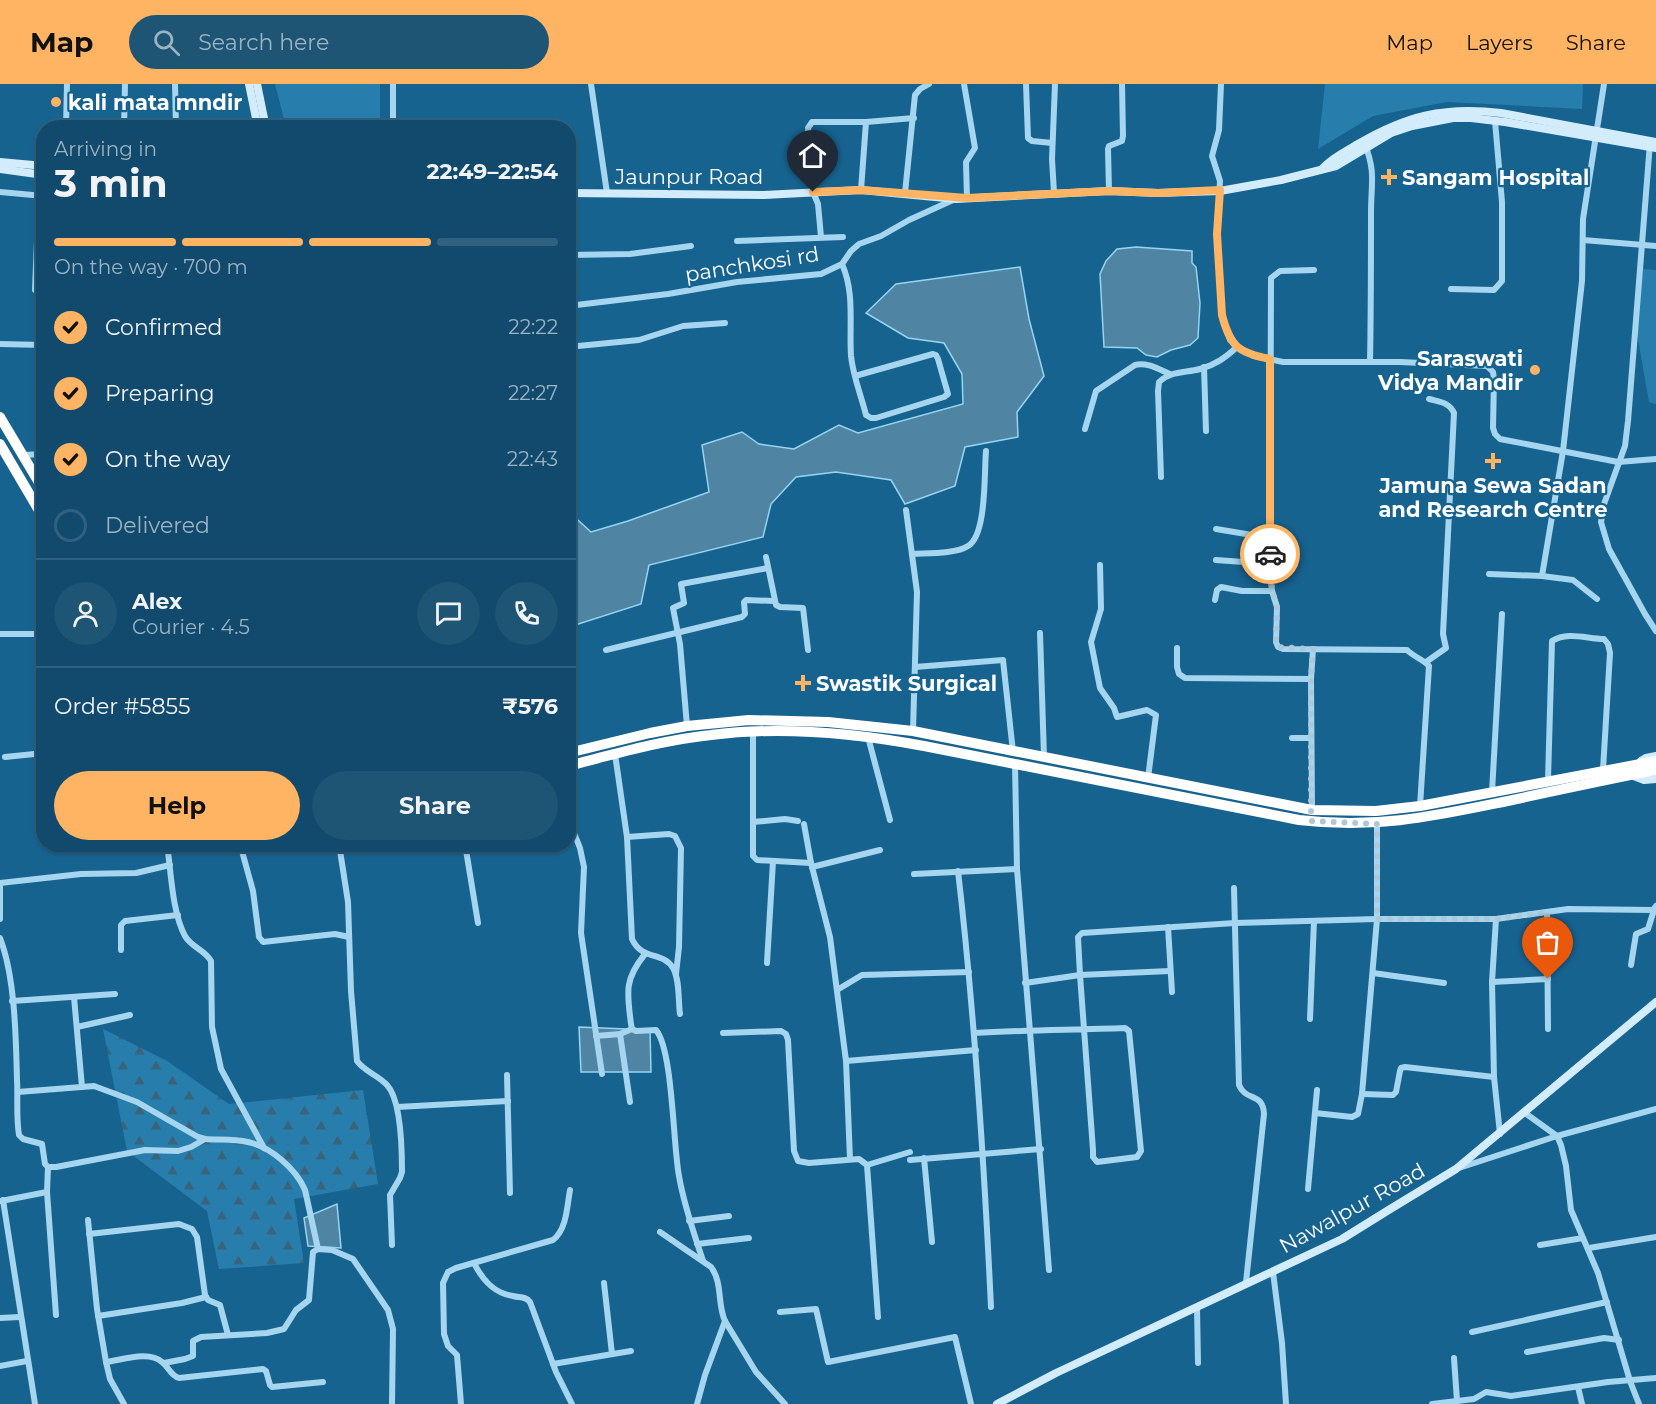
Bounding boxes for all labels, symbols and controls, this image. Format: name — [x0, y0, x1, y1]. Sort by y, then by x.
search box — [129, 15, 549, 69]
text: Map — [30, 25, 93, 59]
icon: search — [150, 26, 183, 59]
text: Search here — [198, 29, 329, 56]
text: Map — [1386, 30, 1433, 55]
text: Layers — [1466, 30, 1533, 55]
text: Share — [1566, 30, 1626, 55]
place label: kali mata mndir — [68, 90, 242, 115]
marker: kali mata mndir — [49, 95, 63, 109]
pin — [787, 130, 838, 192]
text: Arriving in — [54, 137, 157, 161]
icon: home — [796, 139, 829, 172]
text: 22:49–22:54 — [426, 158, 558, 185]
text: 3 min — [54, 159, 168, 207]
street label: Jaunpur Road — [614, 164, 763, 189]
place label: Sangam Hospital — [1402, 165, 1589, 190]
marker: Sangam Hospital — [1380, 168, 1398, 186]
street label: panchkosi rd — [683, 241, 821, 287]
text: On the way · 700 m — [54, 255, 248, 279]
icon: check — [54, 311, 87, 344]
text: Confirmed — [105, 314, 222, 341]
text: 22:22 — [508, 315, 558, 339]
place label: Saraswati Vidya Mandir — [1377, 346, 1523, 395]
marker: Saraswati Vidya Mandir — [1528, 363, 1542, 377]
icon: check — [54, 377, 87, 410]
text: Preparing — [105, 380, 214, 407]
text: 22:27 — [508, 381, 558, 405]
icon: check — [54, 443, 87, 476]
text: On the way — [105, 446, 230, 473]
text: 22:43 — [507, 447, 558, 471]
marker: Jamuna Sewa Sadan and Research Centre — [1484, 452, 1502, 470]
place label: Jamuna Sewa Sadan and Research Centre — [1378, 473, 1608, 522]
text: Delivered — [105, 512, 210, 539]
courier — [1240, 524, 1300, 584]
icon: car — [1254, 538, 1287, 571]
button: person — [54, 582, 117, 645]
button: chat — [417, 582, 480, 645]
button: phone — [495, 582, 558, 645]
text: Alex — [132, 588, 182, 615]
text: Courier · 4.5 — [132, 615, 250, 639]
place label: Swastik Surgical — [816, 671, 997, 696]
marker: Swastik Surgical — [794, 674, 812, 692]
text: Order #5855 — [54, 693, 190, 720]
text: ₹576 — [502, 693, 558, 720]
button: Help — [54, 771, 300, 840]
button: Share — [312, 771, 558, 840]
pin — [1522, 917, 1573, 979]
icon: bag — [1531, 926, 1564, 959]
street label: Nawalpur Road — [1275, 1158, 1429, 1258]

